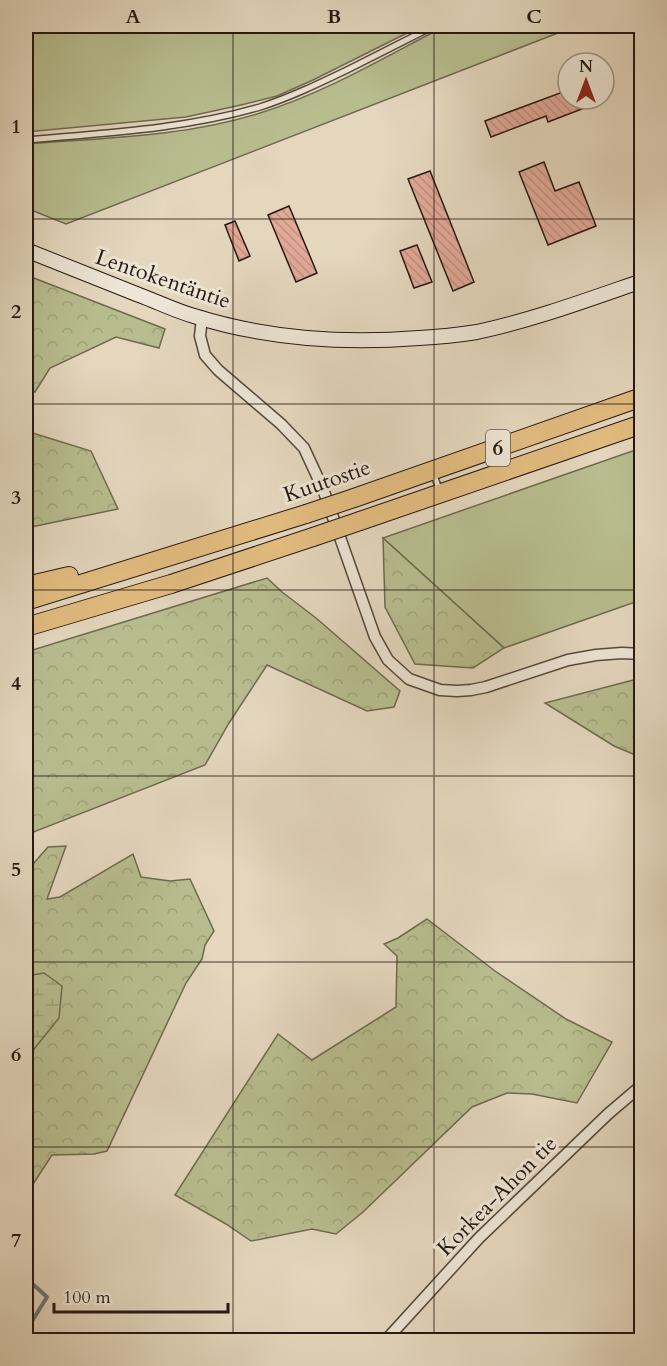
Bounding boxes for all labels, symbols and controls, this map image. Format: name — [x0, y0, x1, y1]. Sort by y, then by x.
text: A — [125, 3, 141, 30]
text: B — [327, 3, 341, 30]
text: C — [526, 3, 542, 30]
north arrow — [556, 51, 616, 111]
text: N — [579, 56, 593, 78]
text: 1 — [11, 113, 21, 140]
street label: Lentokentäntie — [91, 242, 235, 316]
text: 2 — [11, 298, 21, 325]
road number: 6 — [486, 430, 510, 466]
street label: Kuutostie — [280, 452, 374, 510]
text: 3 — [11, 484, 21, 511]
text: 4 — [11, 670, 21, 697]
text: 5 — [11, 856, 21, 883]
text: 6 — [11, 1041, 21, 1068]
street label: Korkea-Ahon tie — [430, 1129, 564, 1263]
text: 7 — [11, 1227, 21, 1254]
scale bar — [54, 1276, 228, 1314]
text: 100 m — [63, 1285, 111, 1310]

